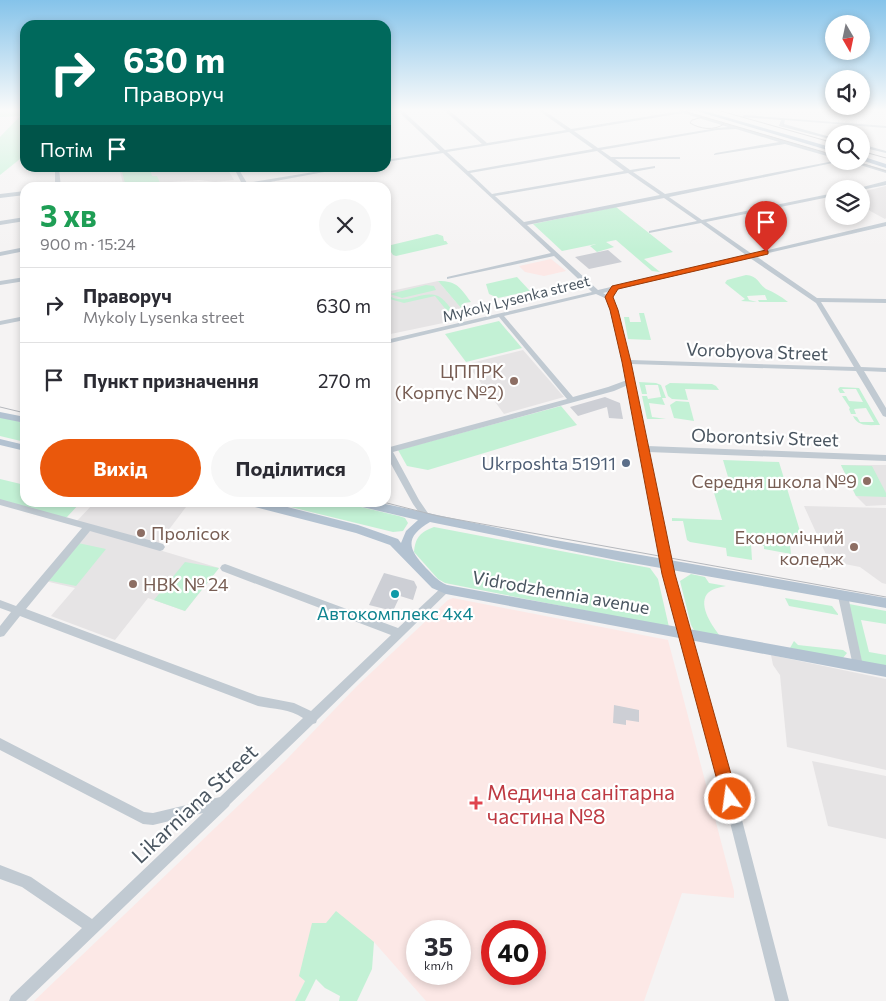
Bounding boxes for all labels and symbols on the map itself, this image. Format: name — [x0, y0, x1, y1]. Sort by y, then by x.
north arrow — [825, 15, 870, 60]
pin — [745, 201, 787, 252]
street label: Mykoly Lysenka street — [440, 271, 592, 325]
street label: Vorobyova Street — [686, 338, 828, 364]
place label: ЦППРК (Корпус №2) — [395, 360, 504, 403]
marker: ЦППРК (Корпус №2) — [508, 375, 520, 387]
street label: Oborontsiv Street — [691, 423, 839, 451]
place label: Ukrposhta 51911 — [482, 452, 616, 474]
marker: Ukrposhta 51911 — [620, 457, 632, 469]
place label: Середня школа №9 — [691, 470, 857, 492]
marker: Середня школа №9 — [861, 475, 873, 487]
place label: Пролісок — [151, 522, 230, 544]
place label: Економічний коледж — [734, 526, 844, 569]
marker: Пролісок — [135, 527, 147, 539]
marker: Економічний коледж — [848, 541, 860, 553]
street label: Vidrodzhennia avenue — [471, 566, 651, 618]
place label: НВК № 24 — [143, 573, 229, 595]
marker: НВК № 24 — [127, 578, 139, 590]
marker: Автокомплекс 4x4 — [389, 588, 401, 600]
place label: Автокомплекс 4x4 — [317, 602, 473, 624]
street label: Likarniana Street — [126, 738, 262, 868]
position arrow — [703, 772, 755, 824]
place label: Медична санітарна частина №8 — [487, 779, 675, 828]
marker: Медична санітарна частина №8 — [469, 796, 483, 810]
speed limit sign: 40 — [481, 920, 546, 985]

